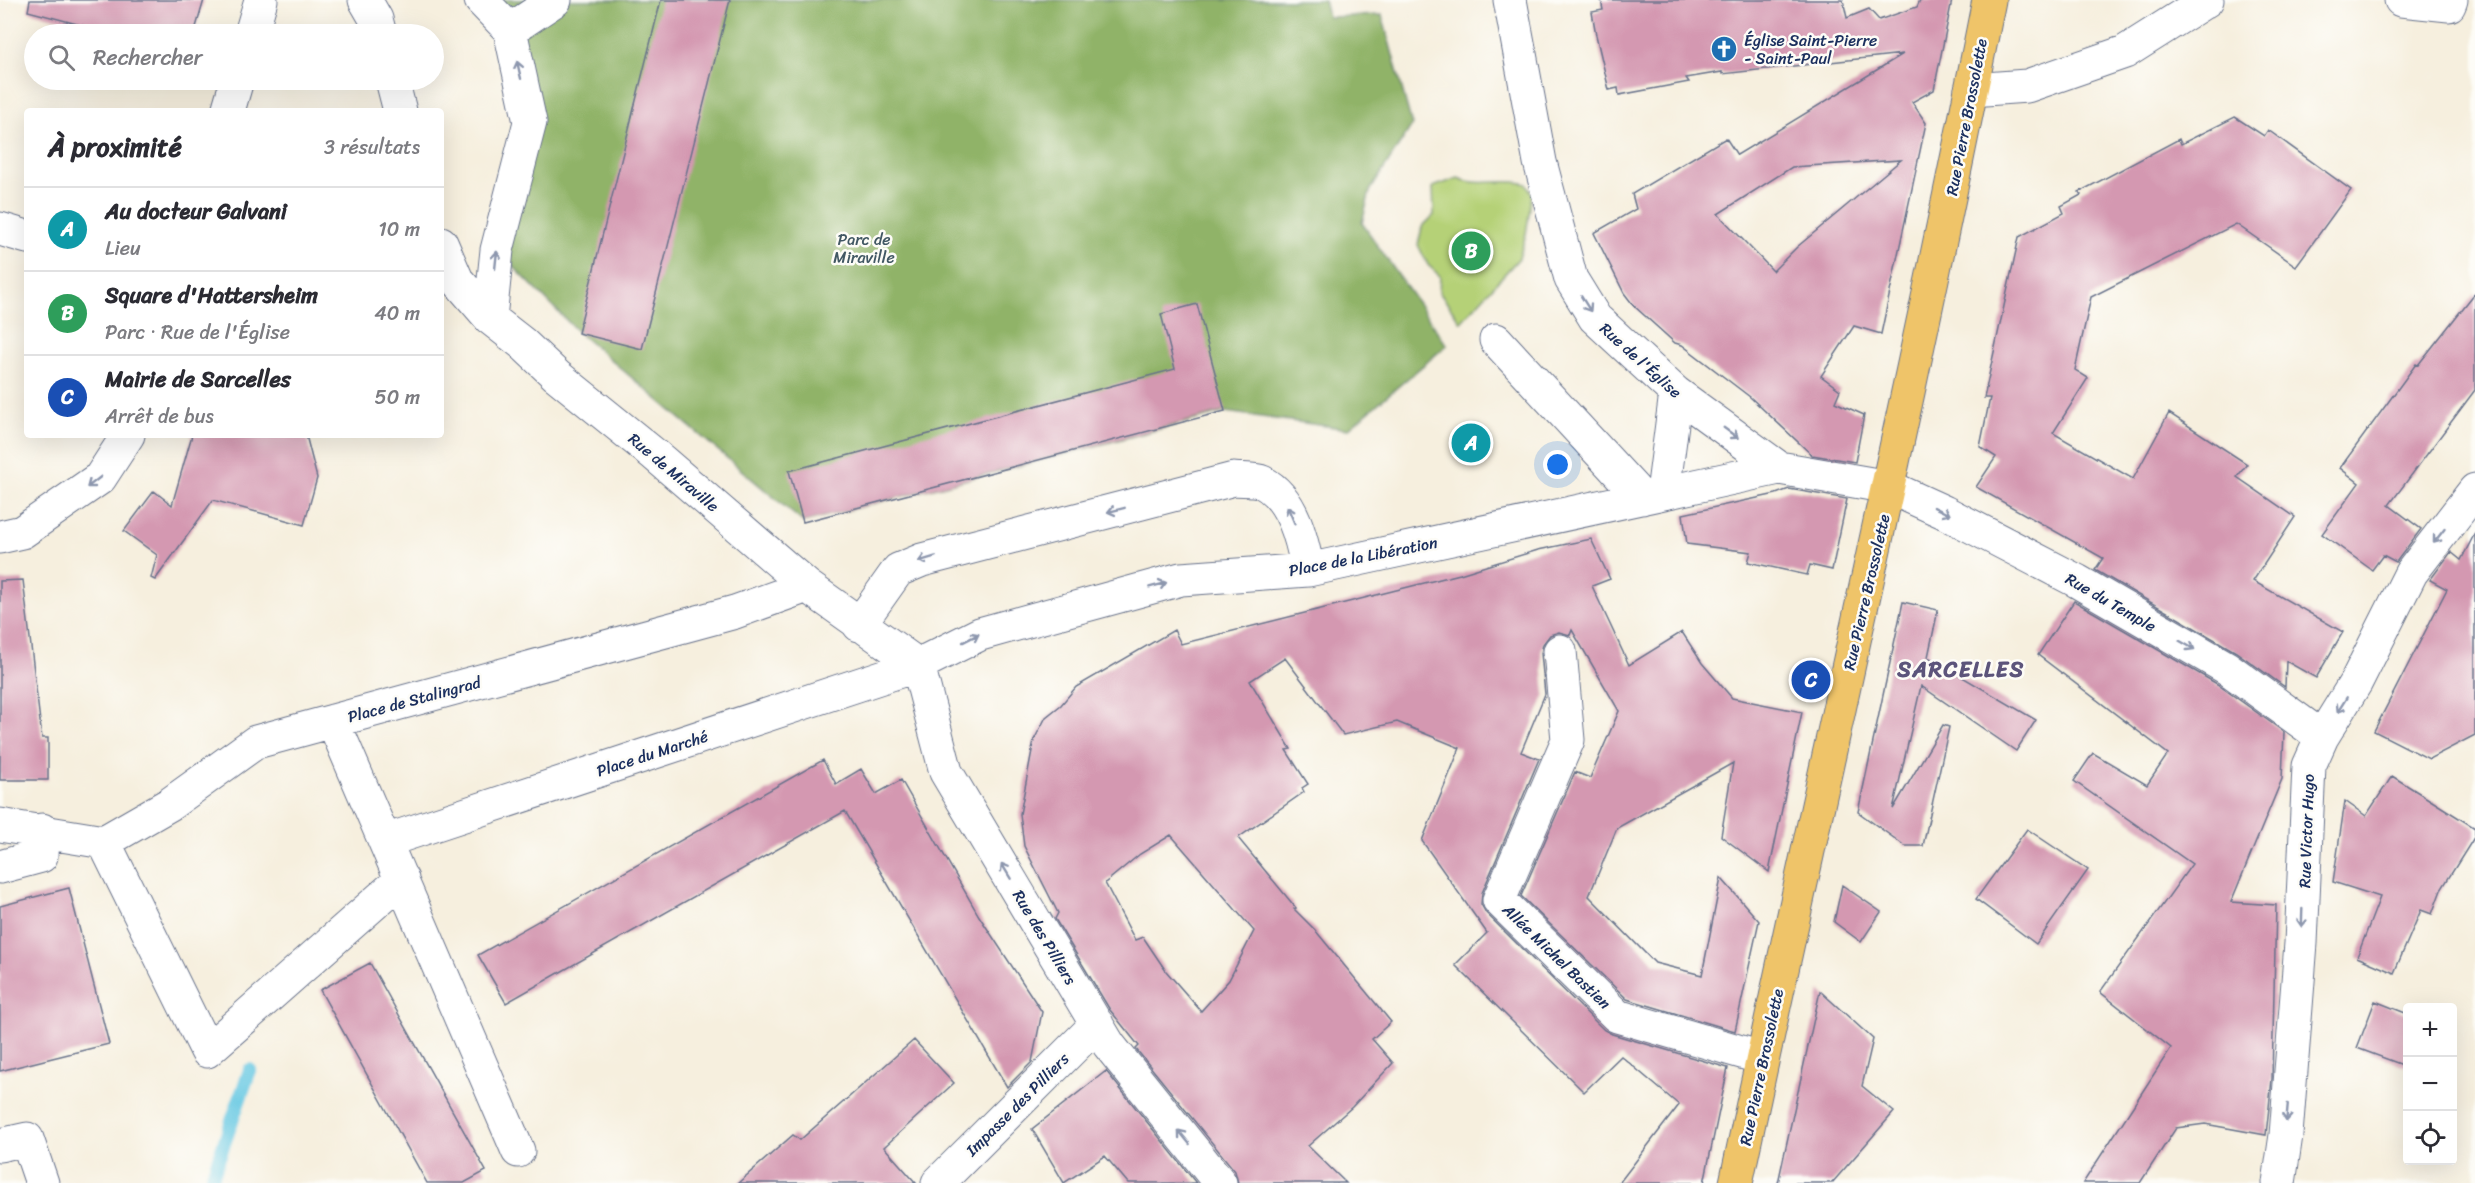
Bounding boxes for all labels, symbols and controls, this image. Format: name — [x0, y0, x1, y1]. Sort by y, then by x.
search box — [24, 24, 444, 90]
place label: Église Saint-Pierre - Saint-Paul — [1744, 26, 1877, 73]
church icon: Église Saint-Pierre - Saint-Paul — [1709, 34, 1739, 64]
street label: Rue Pierre Brossolette — [1937, 36, 1996, 198]
text: Rechercher — [93, 38, 203, 77]
icon: search — [45, 41, 78, 74]
one-way arrow — [513, 61, 524, 81]
text: À proximité — [48, 124, 182, 170]
text: 3 résultats — [324, 130, 420, 165]
text: Au docteur Galvani — [105, 192, 287, 231]
text: A — [61, 212, 74, 247]
text: 10 m — [378, 212, 420, 247]
park label: Parc de Miraville — [833, 225, 895, 272]
pin: B — [1452, 228, 1490, 274]
text: Lieu — [105, 231, 141, 266]
one-way arrow — [491, 250, 502, 270]
text: Square d'Hattersheim — [105, 276, 318, 315]
one-way arrow — [1581, 295, 1593, 312]
text: B — [61, 296, 74, 331]
text: 40 m — [374, 296, 420, 331]
text: Parc · Rue de l'Église — [105, 315, 290, 350]
street label: Rue de l'Église — [1593, 315, 1689, 406]
text: Mairie de Sarcelles — [105, 360, 291, 399]
text: C — [61, 380, 74, 415]
text: 50 m — [375, 380, 420, 415]
text: Arrêt de bus — [105, 399, 214, 434]
pin: A — [1452, 420, 1490, 466]
street label: Rue de Miraville — [621, 425, 726, 520]
one-way arrow — [1722, 427, 1738, 439]
your location — [1543, 450, 1572, 479]
one-way arrow — [86, 475, 102, 488]
one-way arrow — [1107, 504, 1126, 516]
one-way arrow — [1285, 506, 1296, 524]
one-way arrow — [1932, 506, 1950, 518]
street label: Rue Pierre Brossolette — [1834, 511, 1899, 673]
street label: Place de la Libération — [1286, 528, 1440, 585]
one-way arrow — [2433, 528, 2446, 544]
one-way arrow — [918, 554, 937, 565]
street label: Rue du Temple — [2060, 565, 2162, 640]
one-way arrow — [1148, 579, 1167, 591]
one-way arrow — [961, 632, 979, 644]
one-way arrow — [2177, 640, 2195, 651]
district label: SARCELLES — [1896, 650, 2025, 689]
pin: C — [1792, 658, 1830, 702]
street label: Place de Stalingrad — [344, 667, 485, 731]
one-way arrow — [2335, 696, 2348, 713]
street label: Place du Marché — [592, 722, 712, 785]
street label: Rue Victor Hugo — [2290, 773, 2323, 889]
one-way arrow — [1000, 863, 1012, 880]
street label: Rue des Pilliers — [1005, 884, 1085, 991]
street label: Allée Michel Bastien — [1494, 896, 1618, 1017]
one-way arrow — [2297, 908, 2308, 928]
street label: Rue Pierre Brossolette — [1731, 986, 1792, 1148]
map controls — [2403, 1003, 2457, 1165]
button: + — [2403, 1003, 2457, 1057]
street label: Impasse des Pilliers — [958, 1045, 1077, 1164]
button: − — [2403, 1057, 2457, 1111]
one-way arrow — [2281, 1102, 2292, 1122]
button: locate — [2403, 1111, 2457, 1165]
one-way arrow — [1177, 1130, 1190, 1146]

